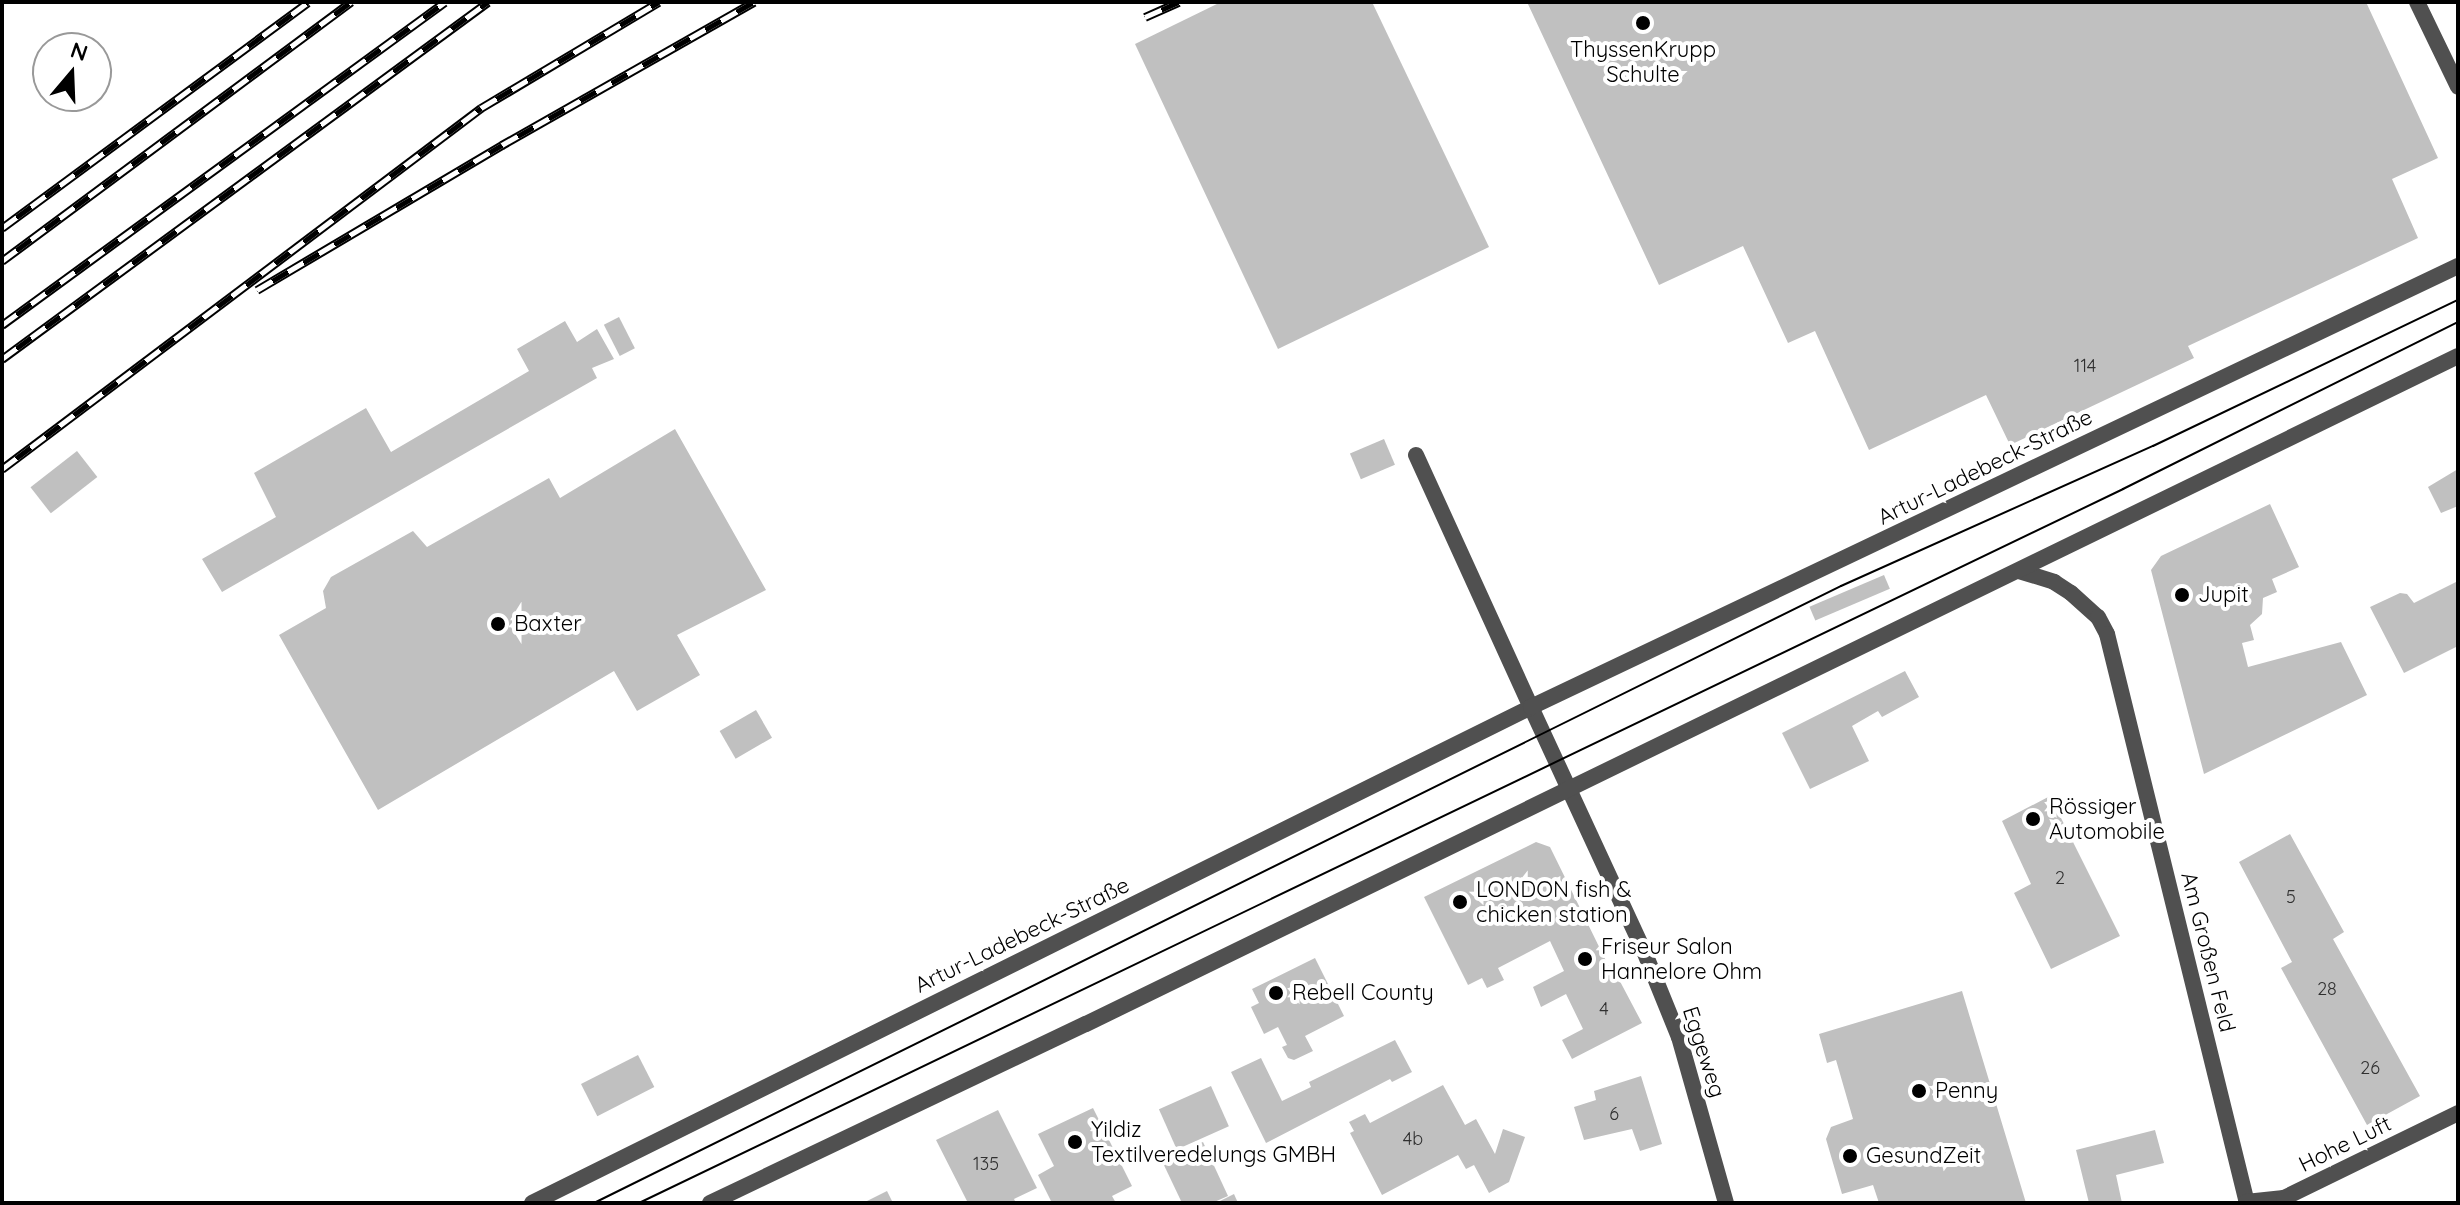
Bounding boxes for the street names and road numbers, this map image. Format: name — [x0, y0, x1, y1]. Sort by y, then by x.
street label: Artur-Ladebeck-Straße — [1874, 404, 2096, 530]
street label: Am Großen Feld — [2175, 869, 2241, 1035]
street label: Artur-Ladebeck-Straße — [911, 872, 1133, 998]
street label: Eggeweg — [1677, 1003, 1731, 1101]
street label: Hohe Luft — [2294, 1110, 2396, 1178]

